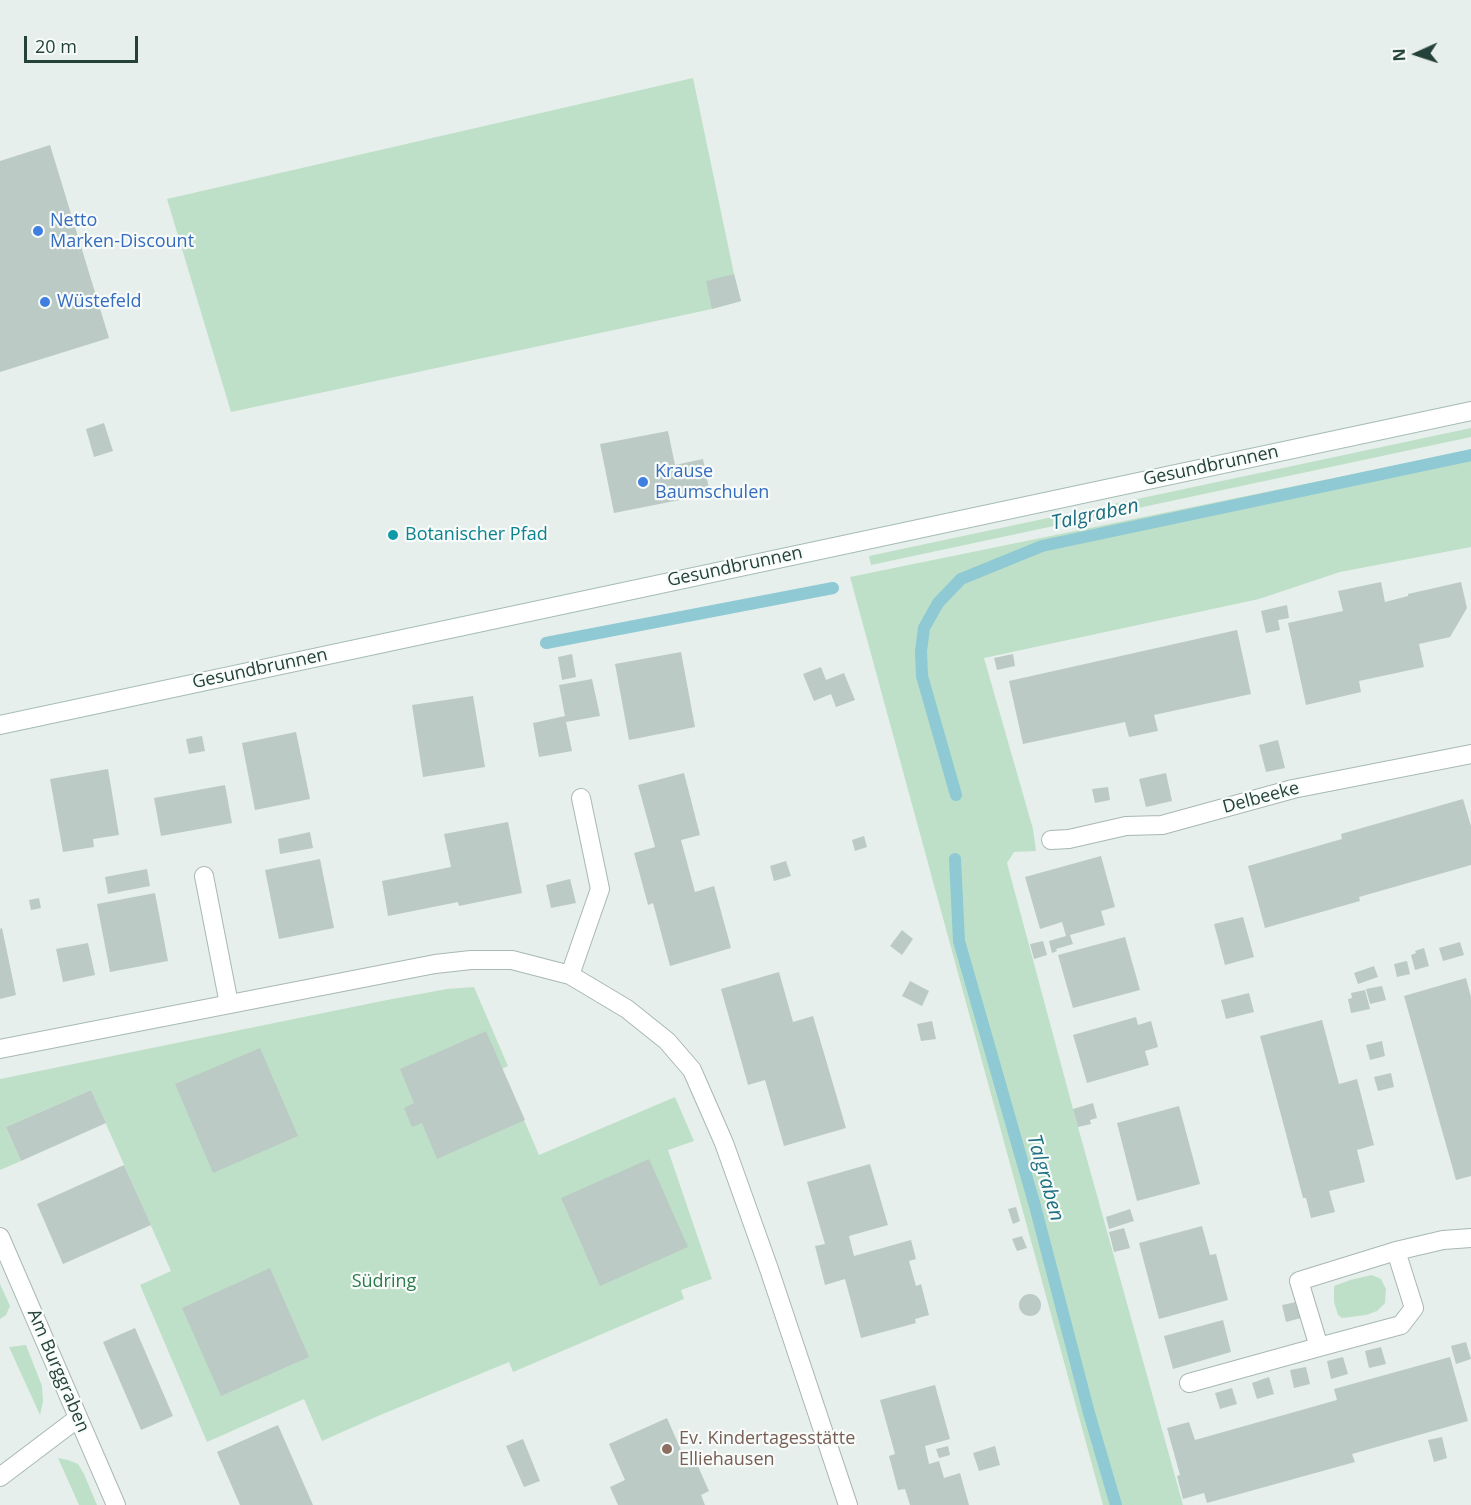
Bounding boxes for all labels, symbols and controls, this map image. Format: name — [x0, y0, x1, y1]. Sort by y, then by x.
scale bar — [27, 24, 141, 62]
north arrow — [1387, 24, 1447, 84]
text: 20 m — [35, 34, 77, 58]
text: N — [1388, 48, 1410, 62]
place label: Netto Marken-Discount — [50, 210, 194, 252]
marker: Netto Marken-Discount — [31, 224, 45, 238]
place label: Wüstefeld — [57, 291, 141, 313]
marker: Wüstefeld — [38, 295, 52, 309]
street label: Gesundbrunnen — [1142, 441, 1280, 491]
place label: Krause Baumschulen — [655, 461, 769, 504]
marker: Krause Baumschulen — [636, 475, 650, 489]
water label: Talgraben — [1049, 494, 1141, 536]
place label: Botanischer Pfad — [405, 524, 548, 546]
marker: Botanischer Pfad — [386, 528, 400, 542]
street label: Gesundbrunnen — [666, 542, 804, 592]
street label: Gesundbrunnen — [191, 644, 329, 694]
street label: Delbeeke — [1220, 777, 1302, 819]
water label: Talgraben — [1021, 1132, 1069, 1224]
park label: Südring — [352, 1271, 416, 1293]
street label: Am Burggraben — [22, 1306, 94, 1436]
place label: Ev. Kindertagesstätte Elliehausen — [679, 1428, 855, 1470]
marker: Ev. Kindertagesstätte Elliehausen — [660, 1442, 674, 1456]

